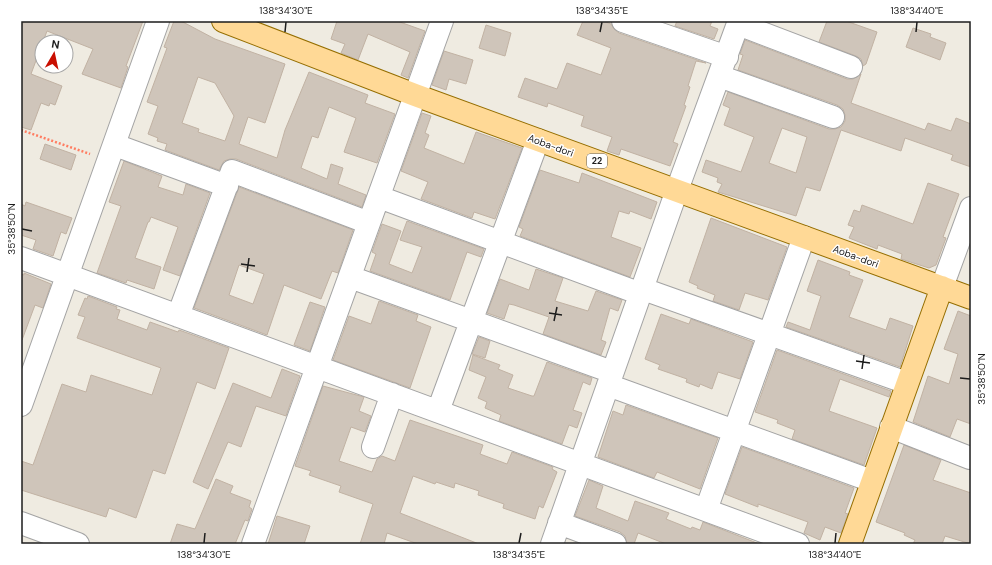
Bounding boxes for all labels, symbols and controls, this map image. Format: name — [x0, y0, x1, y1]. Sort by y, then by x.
text: 138°34'30"E — [259, 4, 313, 17]
text: 138°34'35"E — [576, 4, 629, 17]
text: 138°34'40"E — [890, 4, 944, 17]
north arrow — [34, 34, 74, 74]
text: N — [51, 37, 61, 52]
street label: Aoba-dori — [526, 131, 575, 160]
road number: 22 — [587, 154, 607, 168]
text: 35°38'50"N — [5, 203, 18, 255]
street label: Aoba-dori — [831, 242, 880, 271]
text: 35°38'50"N — [975, 353, 988, 405]
text: 138°34'30"E — [177, 548, 231, 561]
text: 138°34'35"E — [493, 548, 546, 561]
text: 138°34'40"E — [808, 548, 862, 561]

